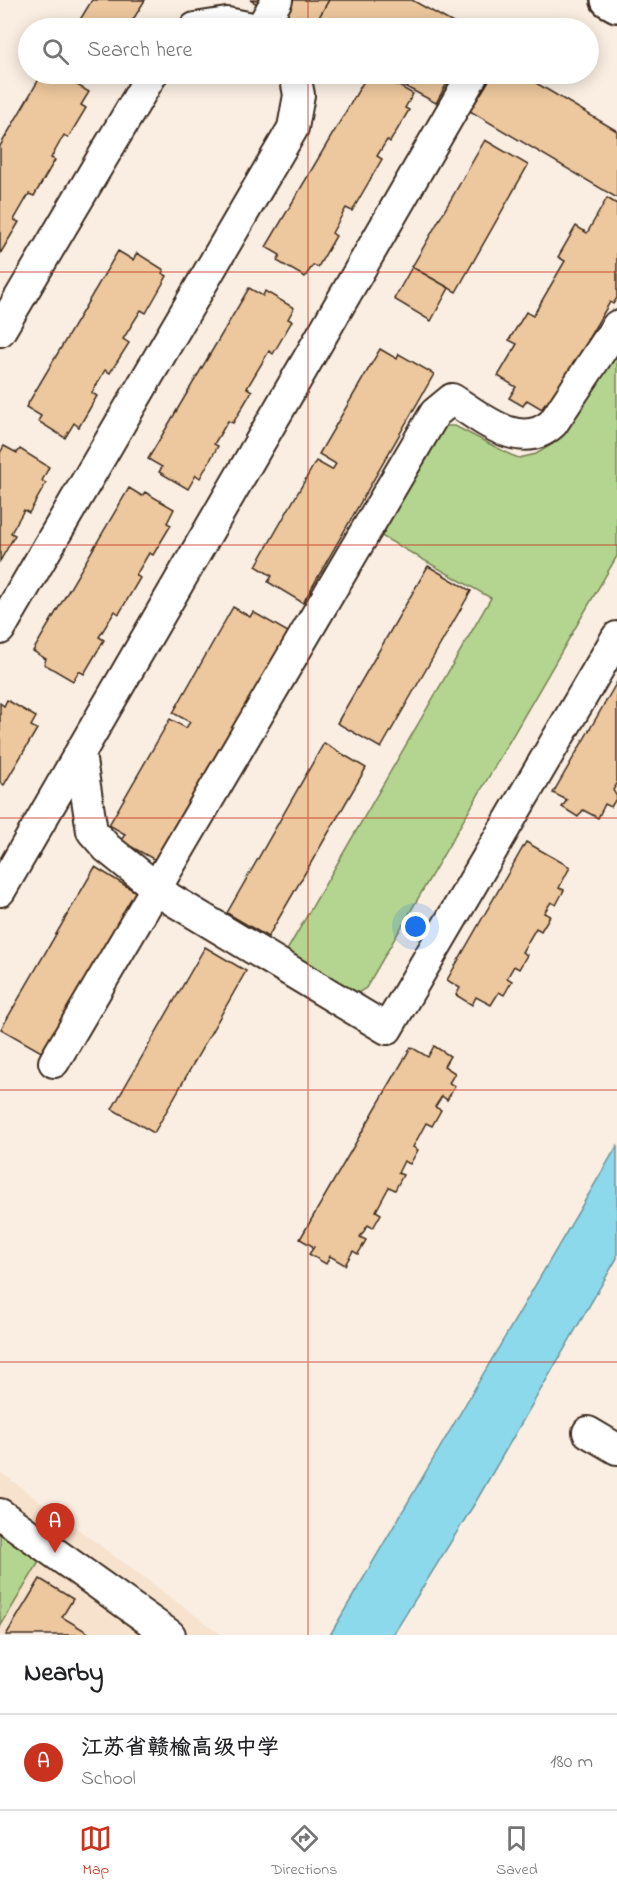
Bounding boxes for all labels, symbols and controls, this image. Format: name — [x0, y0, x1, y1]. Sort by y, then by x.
search box — [18, 18, 599, 84]
icon: search — [39, 35, 72, 68]
text: Search here — [87, 35, 192, 67]
your location — [401, 912, 430, 941]
pin: A — [36, 1504, 74, 1553]
text: Nearby — [24, 1655, 103, 1693]
text: 江苏省赣榆高级中学 — [81, 1733, 279, 1765]
text: A — [37, 1748, 50, 1777]
text: 180 m — [550, 1748, 593, 1777]
text: School — [81, 1765, 136, 1794]
tab: Map — [79, 1822, 112, 1882]
tab: Directions — [271, 1822, 337, 1882]
tab: Saved — [496, 1822, 538, 1882]

